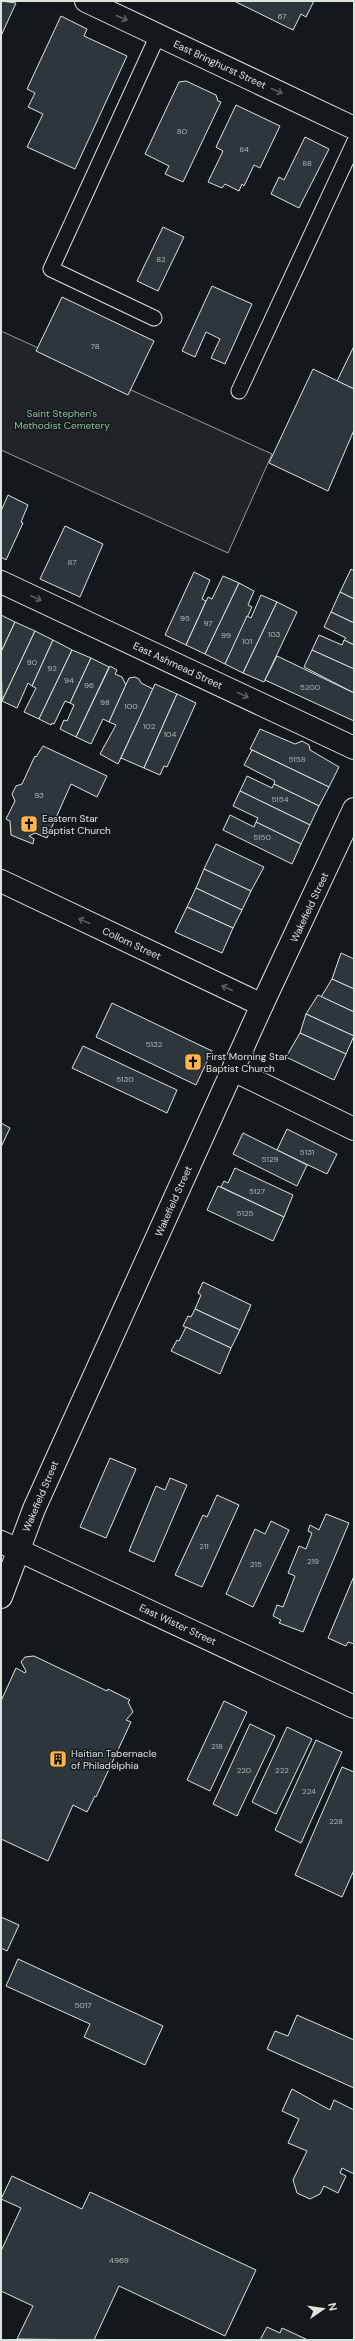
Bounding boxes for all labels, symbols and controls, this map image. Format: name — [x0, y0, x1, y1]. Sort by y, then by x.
house number: 67 — [277, 11, 287, 21]
one-way arrow — [115, 15, 127, 22]
street label: East Bringhurst Street — [171, 37, 268, 92]
one-way arrow — [271, 88, 283, 95]
house number: 80 — [177, 126, 188, 136]
house number: 84 — [239, 144, 249, 154]
house number: 88 — [302, 158, 312, 168]
house number: 82 — [156, 254, 166, 264]
house number: 78 — [91, 341, 100, 351]
park label: Saint Stephen's Methodist Cemetery — [14, 407, 110, 432]
house number: 87 — [68, 557, 76, 567]
one-way arrow — [30, 595, 42, 602]
house number: 95 — [180, 613, 190, 623]
house number: 97 — [203, 618, 213, 628]
house number: 103 — [268, 629, 281, 639]
house number: 99 — [221, 630, 231, 640]
house number: 101 — [242, 636, 252, 646]
street label: East Ashmead Street — [131, 639, 225, 692]
house number: 90 — [27, 657, 38, 667]
house number: 92 — [47, 663, 57, 673]
house number: 94 — [64, 675, 74, 685]
house number: 96 — [84, 680, 94, 690]
house number: 5200 — [300, 682, 321, 692]
one-way arrow — [236, 692, 248, 699]
house number: 98 — [100, 697, 110, 707]
house number: 100 — [124, 701, 138, 711]
house number: 102 — [143, 721, 156, 731]
house number: 104 — [164, 729, 177, 739]
house number: 5158 — [288, 754, 306, 764]
house number: 93 — [34, 790, 44, 800]
house number: 5154 — [271, 794, 289, 804]
place label: Eastern Star Baptist Church — [42, 812, 111, 837]
church icon: Eastern Star Baptist Church — [19, 814, 39, 834]
house number: 5150 — [253, 832, 271, 842]
street label: Wakefield Street — [288, 870, 331, 944]
one-way arrow — [79, 917, 91, 924]
street label: Collom Street — [100, 924, 163, 963]
one-way arrow — [221, 984, 233, 991]
house number: 5132 — [146, 1039, 163, 1049]
place label: First Morning Star Baptist Church — [206, 1050, 288, 1075]
church icon: First Morning Star Baptist Church — [183, 1052, 203, 1072]
house number: 5130 — [116, 1074, 134, 1084]
house number: 5131 — [300, 1147, 314, 1157]
house number: 5129 — [262, 1154, 278, 1164]
street label: Wakefield Street — [152, 1164, 195, 1238]
house number: 5127 — [249, 1186, 265, 1196]
house number: 5125 — [237, 1208, 254, 1218]
street label: Wakefield Street — [20, 1459, 61, 1534]
house number: 211 — [199, 1541, 209, 1551]
house number: 219 — [307, 1556, 319, 1566]
house number: 215 — [250, 1559, 262, 1569]
street label: East Wister Street — [137, 1601, 218, 1648]
house number: 218 — [211, 1741, 223, 1751]
place label: Haitian Tabernacle of Philadelphia — [71, 1747, 157, 1772]
building icon: Haitian Tabernacle of Philadelphia — [48, 1749, 68, 1769]
house number: 220 — [237, 1765, 252, 1775]
house number: 222 — [275, 1765, 289, 1775]
house number: 224 — [302, 1786, 316, 1796]
house number: 228 — [329, 1816, 343, 1826]
house number: 5017 — [74, 2000, 92, 2010]
house number: 4969 — [109, 2255, 129, 2265]
north arrow — [303, 2289, 343, 2329]
text: N — [325, 2301, 340, 2312]

